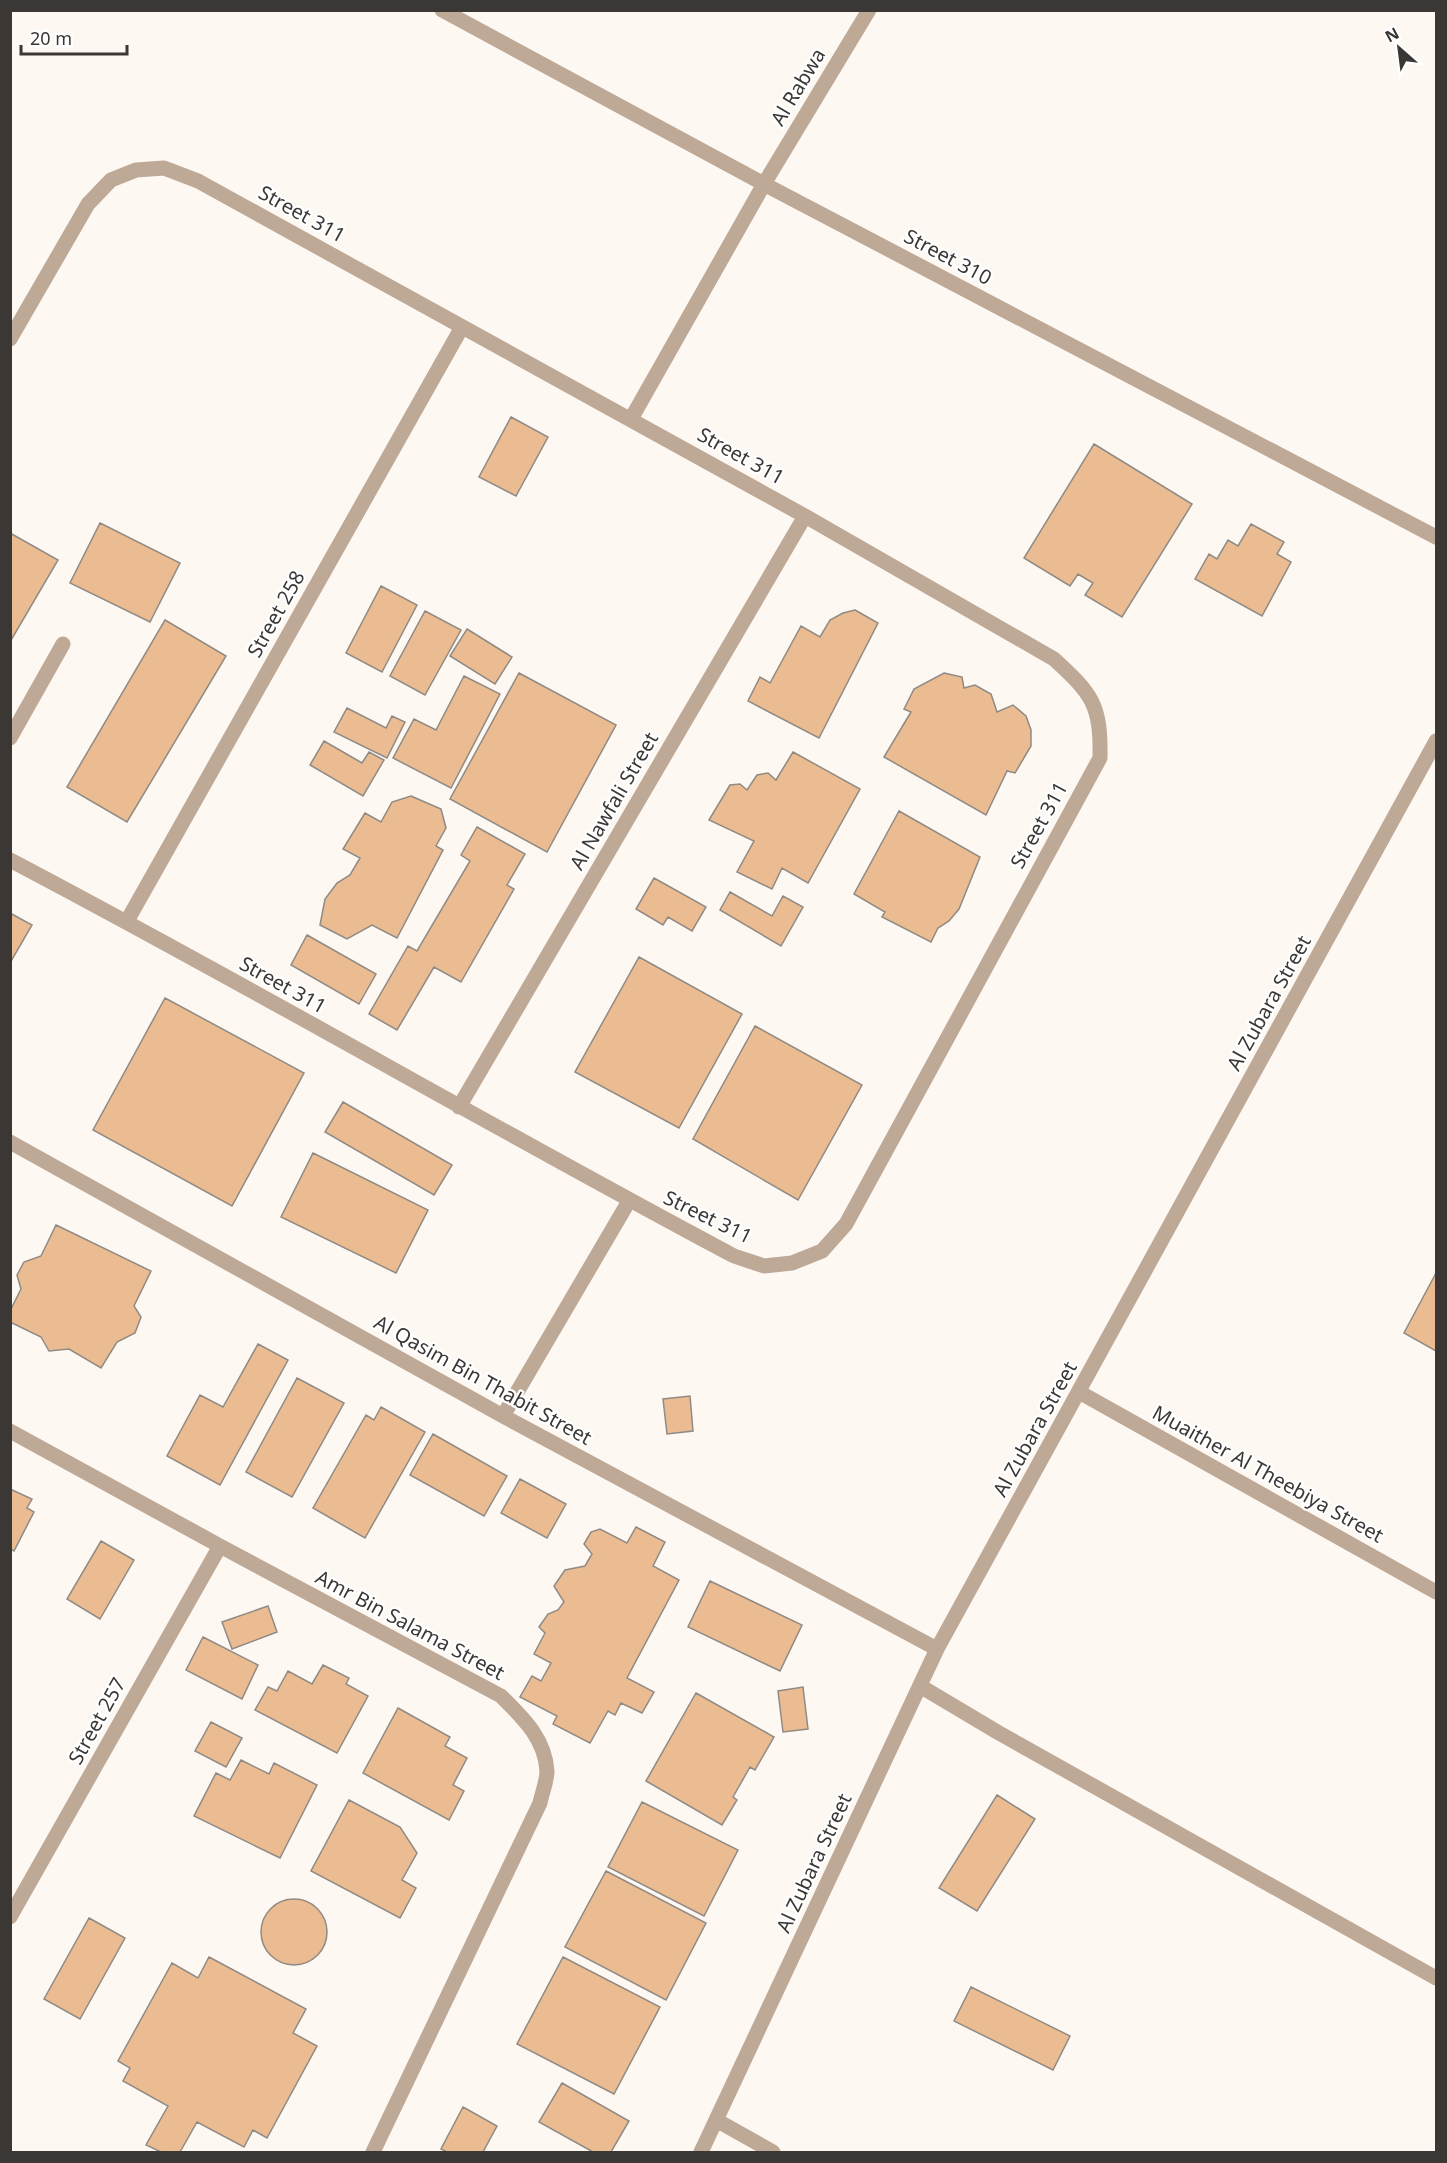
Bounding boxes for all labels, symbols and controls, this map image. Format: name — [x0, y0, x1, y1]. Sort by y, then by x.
scale bar — [21, 18, 128, 56]
north arrow — [1369, 18, 1429, 78]
text: N — [1381, 22, 1403, 48]
text: 20 m — [30, 26, 72, 50]
street label: Al Rabwa — [764, 43, 831, 130]
street label: Street 311 — [254, 179, 350, 248]
street label: Street 310 — [900, 222, 997, 291]
street label: Street 311 — [693, 421, 789, 490]
street label: Street 258 — [241, 566, 310, 662]
street label: Al Nawfali Street — [563, 727, 664, 875]
street label: Street 311 — [1004, 777, 1073, 873]
street label: Al Zubara Street — [1220, 930, 1317, 1075]
street label: Street 311 — [235, 950, 331, 1019]
street label: Street 311 — [659, 1184, 757, 1250]
street label: Al Qasim Bin Thabit Street — [370, 1308, 597, 1451]
street label: Al Zubara Street — [986, 1356, 1083, 1501]
street label: Muaither Al Theebiya Street — [1148, 1399, 1389, 1548]
street label: Amr Bin Salama Street — [311, 1563, 509, 1686]
street label: Street 257 — [62, 1673, 131, 1769]
street label: Al Zubara Street — [769, 1789, 858, 1937]

